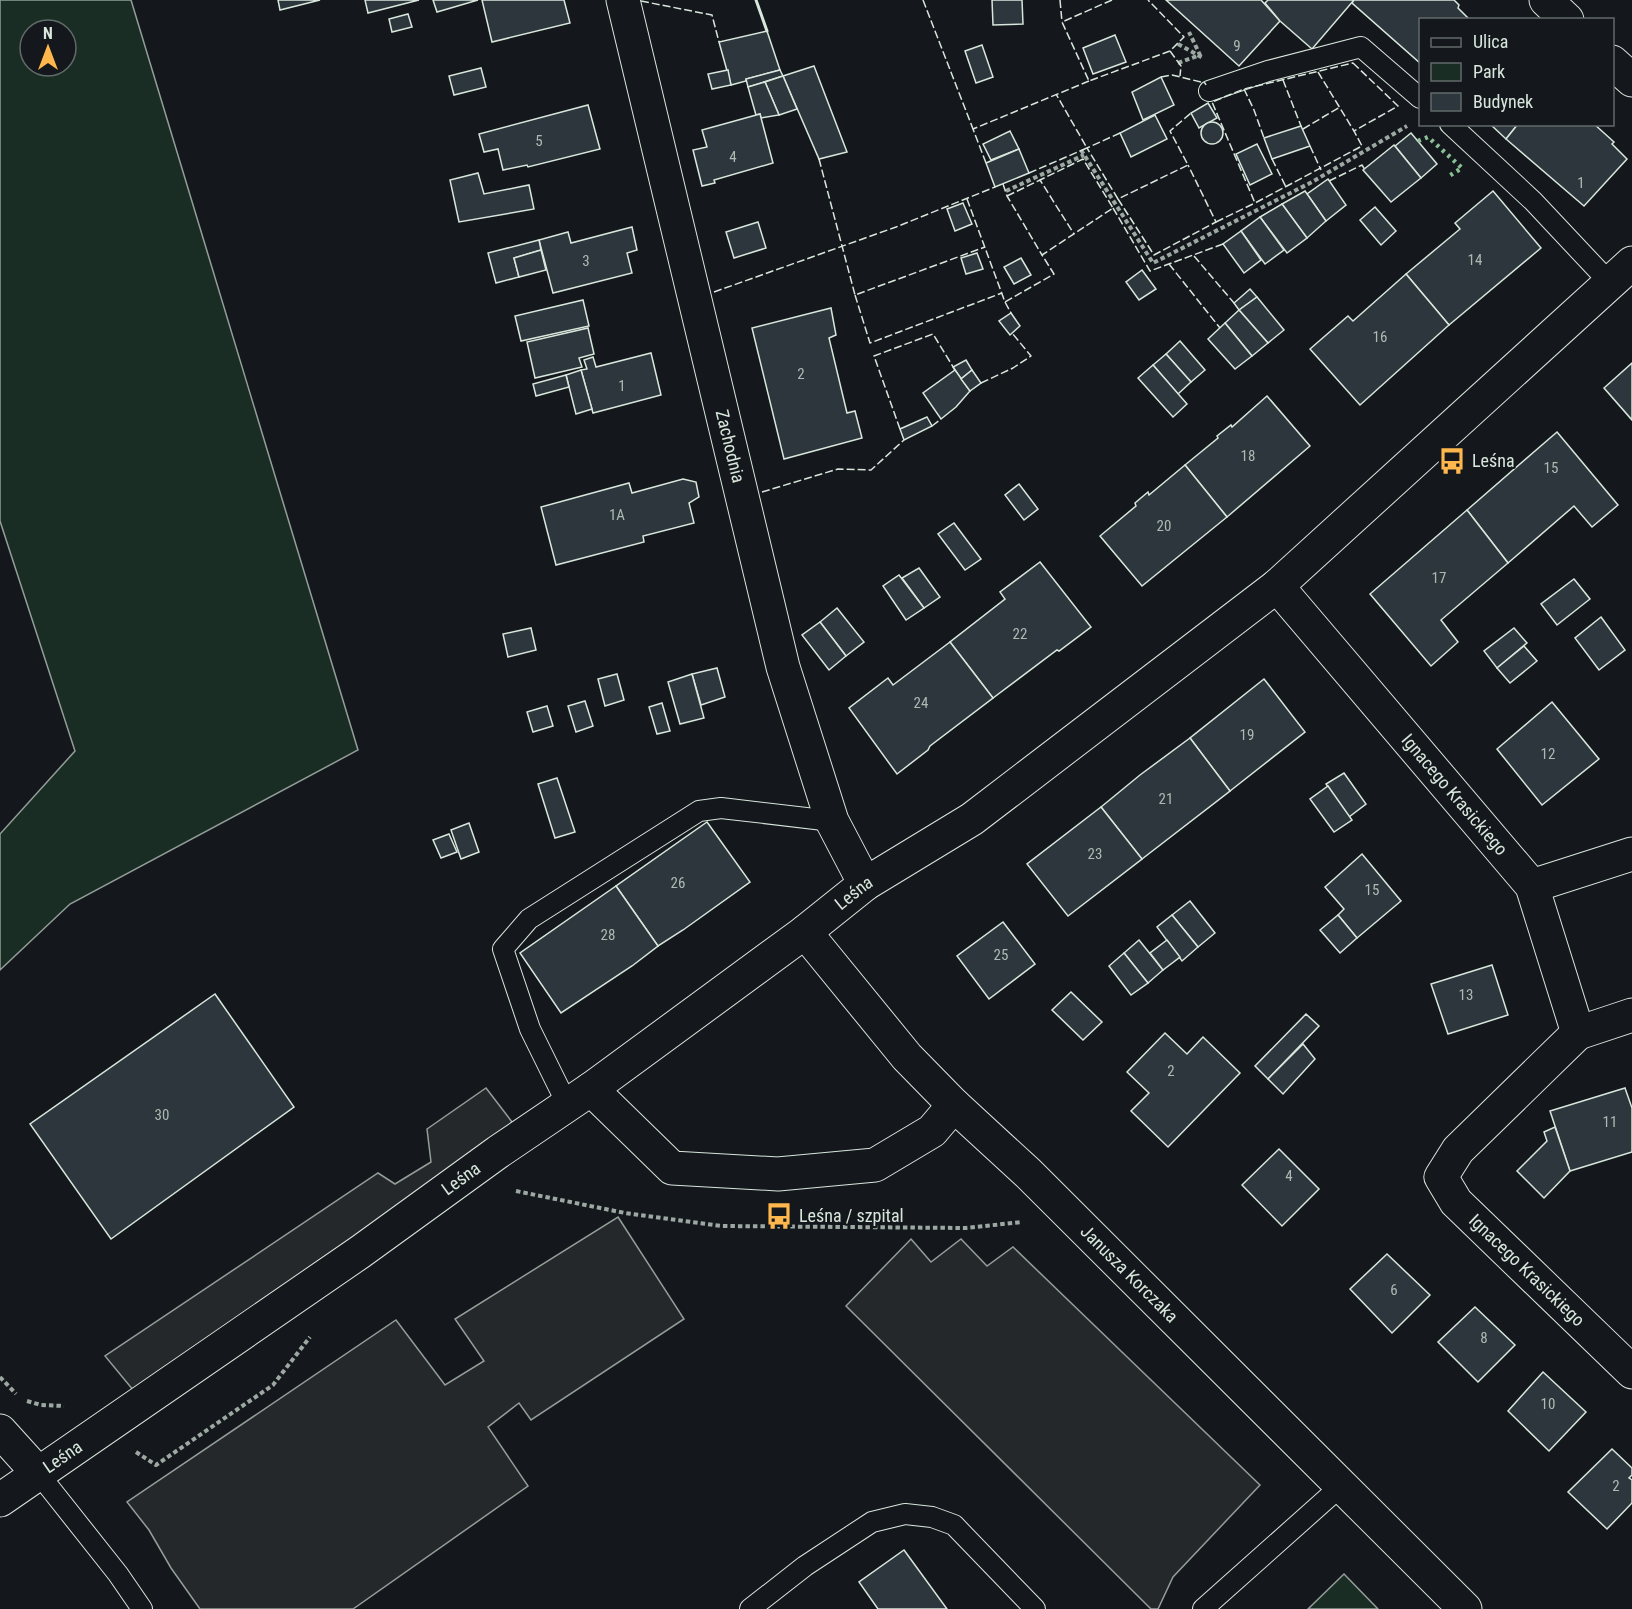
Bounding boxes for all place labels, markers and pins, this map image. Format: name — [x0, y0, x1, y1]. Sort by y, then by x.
bus stop icon: Leśna — [1437, 446, 1467, 476]
place label: Leśna — [1472, 450, 1515, 471]
bus stop icon: Leśna / szpital — [764, 1201, 794, 1231]
place label: Leśna / szpital — [799, 1205, 904, 1226]

